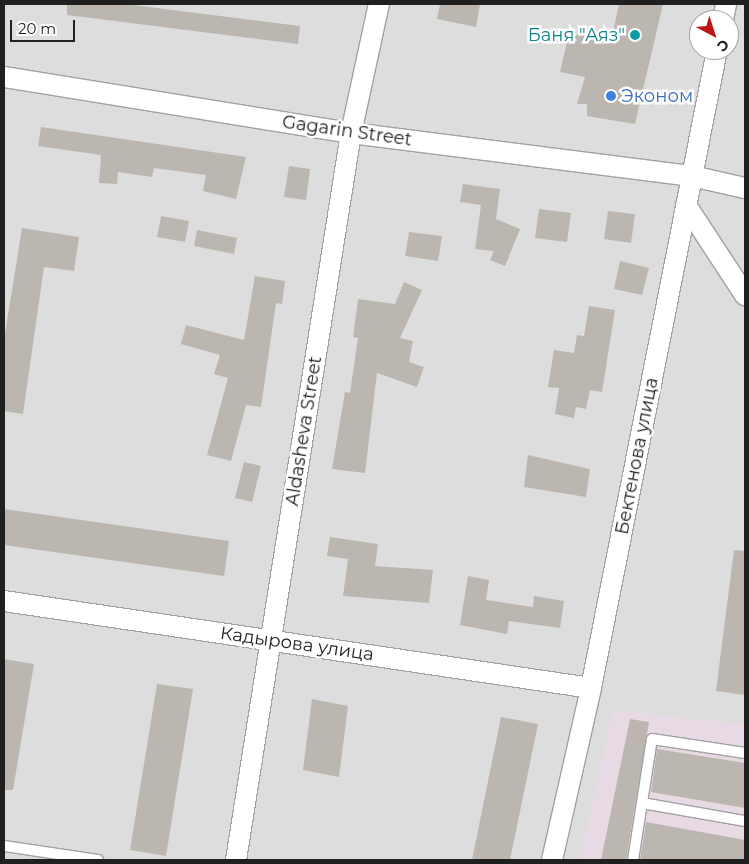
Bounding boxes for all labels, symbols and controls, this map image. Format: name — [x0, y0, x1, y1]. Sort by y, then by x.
scale bar — [12, 10, 78, 42]
north arrow — [689, 10, 739, 60]
text: 20 m — [18, 19, 56, 38]
place label: Баня "Аяз" — [528, 24, 625, 46]
marker: Баня "Аяз" — [629, 29, 641, 41]
text: С — [713, 36, 733, 56]
place label: Эконом — [621, 85, 693, 107]
marker: Эконом — [605, 90, 617, 102]
street label: Gagarin Street — [281, 111, 413, 151]
street label: Aldasheva Street — [281, 355, 327, 507]
street label: Бектенова улица — [611, 376, 663, 536]
street label: Кадырова улица — [219, 623, 375, 665]

